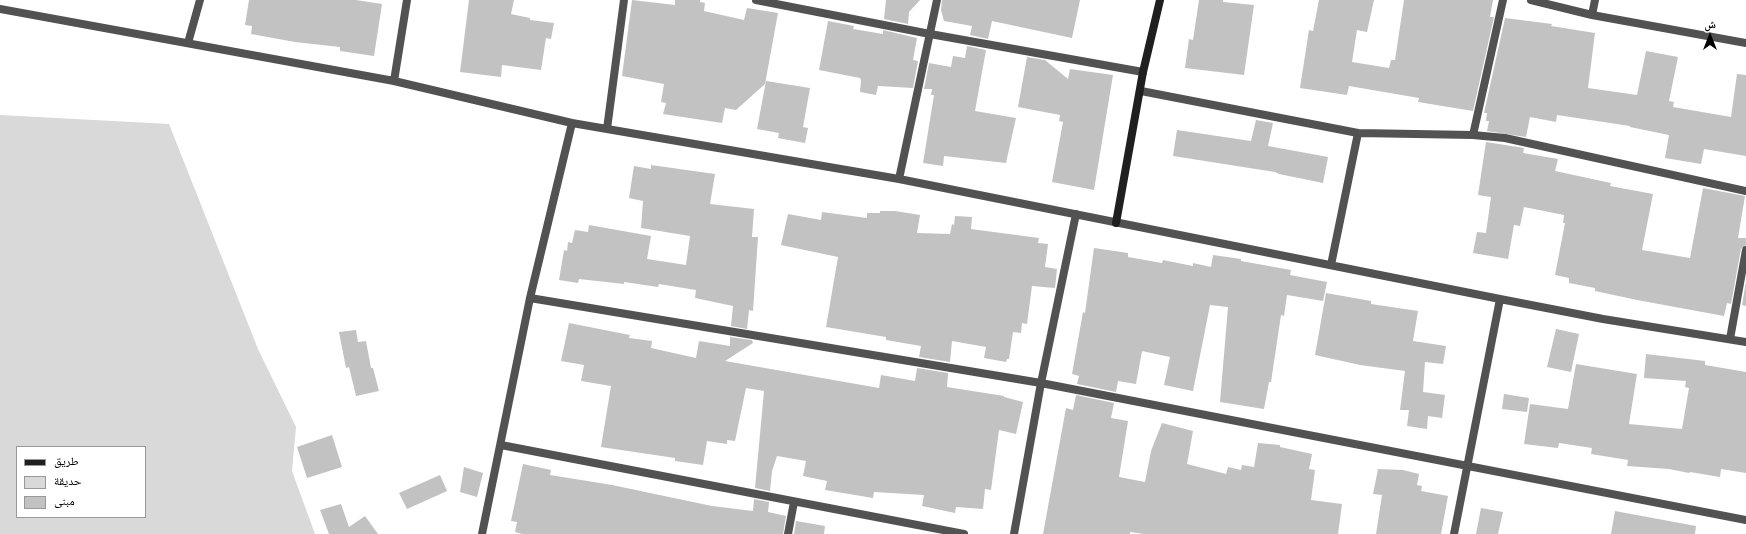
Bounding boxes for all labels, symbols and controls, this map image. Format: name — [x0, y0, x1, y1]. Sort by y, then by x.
north arrow — [1690, 16, 1730, 56]
text: ش — [1704, 18, 1716, 30]
legend — [16, 446, 146, 518]
text: طريق — [54, 454, 79, 468]
text: حديقة — [54, 474, 82, 488]
text: مبنى — [54, 494, 75, 508]

